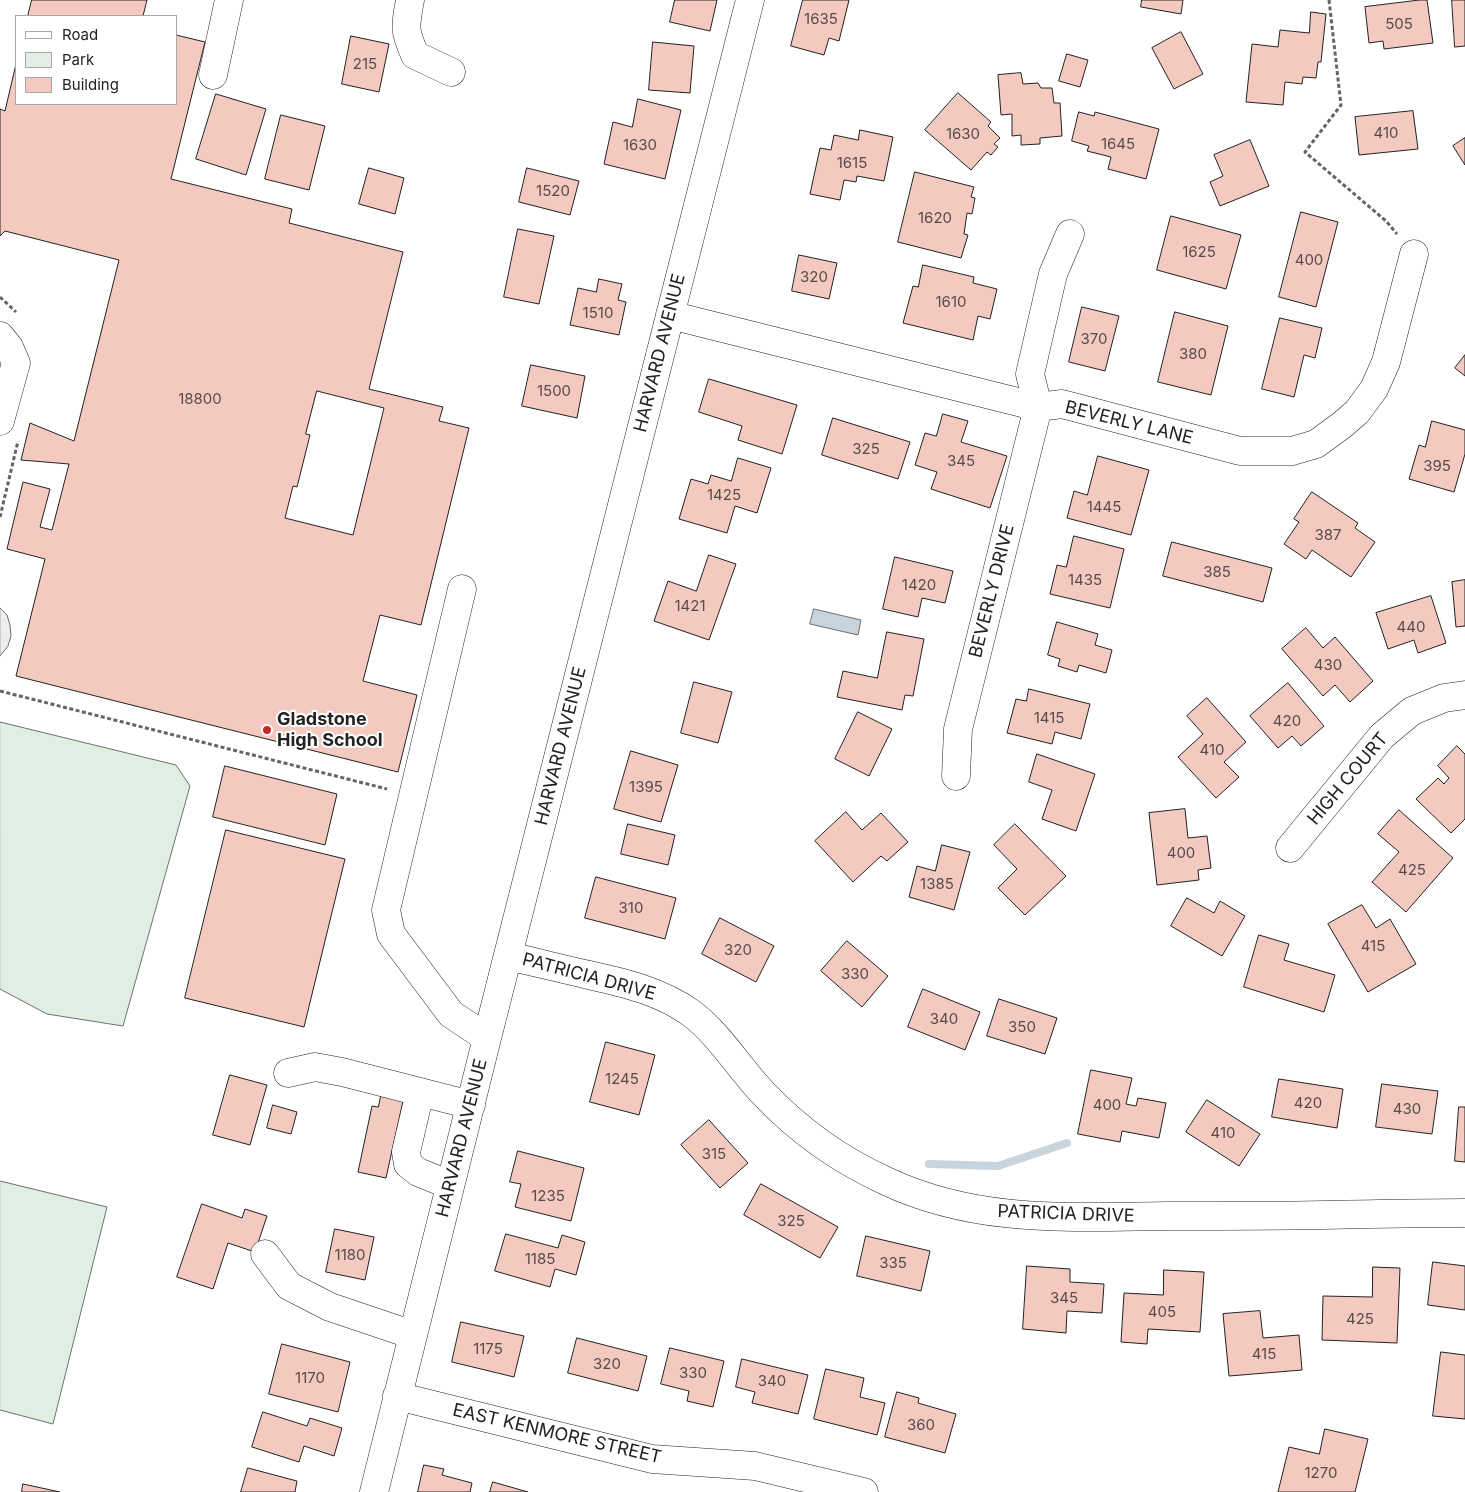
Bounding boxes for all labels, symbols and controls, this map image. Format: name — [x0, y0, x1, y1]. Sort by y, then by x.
house number: 1635 — [804, 10, 838, 28]
legend — [15, 15, 178, 105]
house number: 505 — [1385, 15, 1413, 33]
text: Road — [62, 25, 98, 44]
text: Park — [62, 50, 94, 69]
house number: 215 — [353, 55, 377, 73]
text: Building — [62, 75, 119, 94]
house number: 410 — [1374, 124, 1398, 142]
house number: 1630 — [946, 125, 980, 143]
house number: 1645 — [1101, 135, 1135, 153]
house number: 1630 — [623, 136, 657, 154]
house number: 1615 — [837, 154, 867, 172]
house number: 1520 — [536, 182, 570, 200]
house number: 1620 — [918, 209, 952, 227]
house number: 1625 — [1182, 243, 1216, 261]
house number: 400 — [1295, 251, 1323, 269]
house number: 320 — [800, 268, 828, 286]
street label: HARVARD AVENUE — [630, 272, 690, 434]
house number: 1610 — [936, 293, 966, 311]
house number: 1510 — [583, 304, 613, 322]
house number: 370 — [1081, 330, 1107, 348]
house number: 380 — [1179, 345, 1207, 363]
house number: 1500 — [537, 382, 571, 400]
house number: 18800 — [178, 390, 222, 408]
street label: BEVERLY LANE — [1063, 397, 1195, 449]
house number: 325 — [852, 440, 880, 458]
house number: 345 — [947, 452, 975, 470]
house number: 395 — [1423, 457, 1451, 475]
house number: 1425 — [707, 486, 741, 504]
house number: 1445 — [1087, 498, 1121, 516]
street label: BEVERLY DRIVE — [965, 522, 1019, 660]
house number: 387 — [1314, 526, 1342, 544]
house number: 385 — [1203, 563, 1231, 581]
house number: 1435 — [1068, 571, 1102, 589]
house number: 1420 — [902, 576, 936, 594]
house number: 1421 — [674, 597, 706, 615]
house number: 440 — [1397, 618, 1425, 636]
house number: 430 — [1314, 656, 1342, 674]
street label: HARVARD AVENUE — [531, 665, 591, 827]
place label: Gladstone High School — [277, 709, 383, 752]
house number: 1415 — [1034, 709, 1064, 727]
house number: 420 — [1273, 712, 1301, 730]
marker: Gladstone High School — [261, 724, 273, 736]
street label: HIGH COURT — [1303, 729, 1393, 829]
house number: 410 — [1200, 741, 1224, 759]
house number: 1395 — [629, 778, 663, 796]
house number: 400 — [1167, 844, 1195, 862]
house number: 425 — [1398, 861, 1426, 879]
house number: 1385 — [920, 875, 954, 893]
house number: 310 — [619, 899, 643, 917]
house number: 415 — [1361, 937, 1385, 955]
house number: 320 — [724, 941, 752, 959]
street label: PATRICIA DRIVE — [520, 949, 658, 1005]
house number: 330 — [841, 965, 869, 983]
house number: 340 — [930, 1010, 958, 1028]
house number: 350 — [1008, 1018, 1036, 1036]
street label: HARVARD AVENUE — [432, 1057, 492, 1219]
house number: 1245 — [605, 1070, 639, 1088]
house number: 420 — [1294, 1094, 1322, 1112]
house number: 400 — [1093, 1096, 1121, 1114]
house number: 430 — [1393, 1100, 1421, 1118]
house number: 410 — [1211, 1124, 1235, 1142]
house number: 315 — [702, 1145, 726, 1163]
house number: 1235 — [531, 1187, 565, 1205]
street label: PATRICIA DRIVE — [997, 1201, 1135, 1227]
house number: 325 — [777, 1212, 805, 1230]
house number: 1180 — [335, 1246, 365, 1264]
house number: 1185 — [525, 1250, 555, 1268]
house number: 335 — [879, 1254, 907, 1272]
house number: 345 — [1050, 1289, 1078, 1307]
house number: 405 — [1148, 1303, 1176, 1321]
house number: 425 — [1346, 1310, 1374, 1328]
house number: 1175 — [473, 1340, 503, 1358]
house number: 415 — [1252, 1345, 1276, 1363]
house number: 320 — [593, 1355, 621, 1373]
house number: 330 — [679, 1364, 707, 1382]
house number: 1170 — [295, 1369, 325, 1387]
house number: 340 — [758, 1372, 786, 1390]
street label: EAST KENMORE STREET — [451, 1399, 663, 1469]
house number: 360 — [907, 1416, 935, 1434]
house number: 1270 — [1305, 1464, 1337, 1482]

